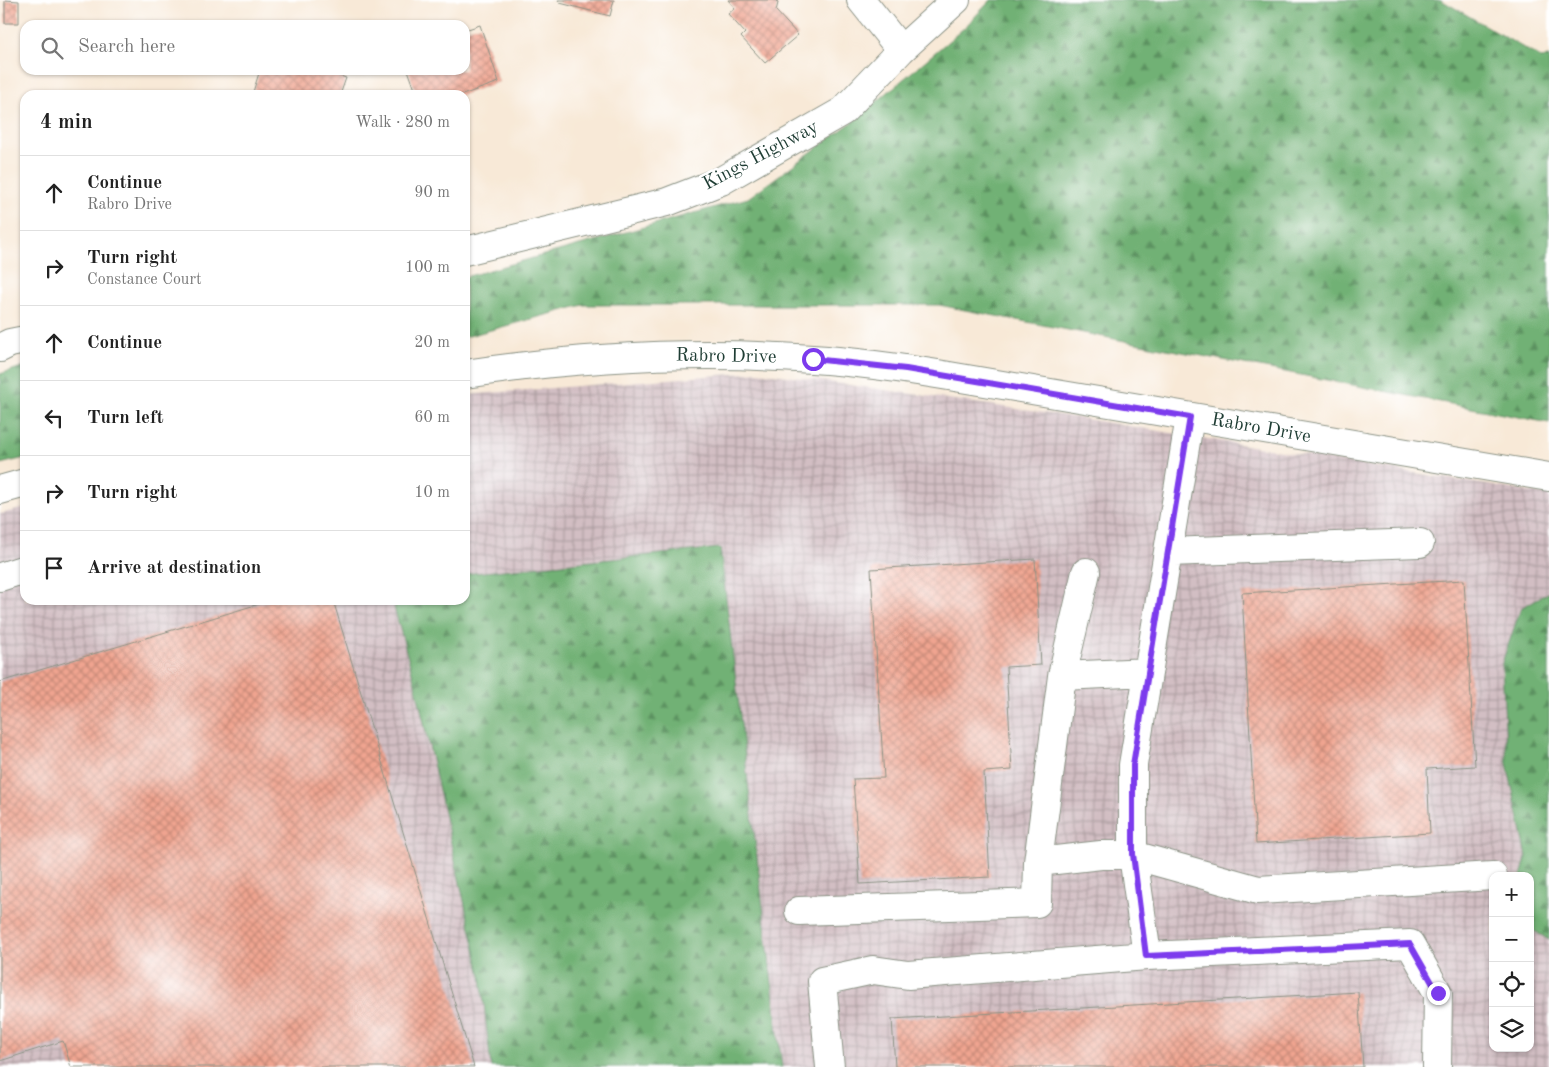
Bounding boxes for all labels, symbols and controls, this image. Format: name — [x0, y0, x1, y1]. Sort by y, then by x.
search box — [20, 20, 470, 75]
icon: search — [38, 34, 66, 62]
text: Search here — [78, 38, 175, 57]
text: 4 min — [40, 112, 93, 133]
text: Walk · 280 m — [355, 115, 450, 131]
street label: Kings Highway — [700, 118, 822, 194]
text: Continue — [87, 174, 162, 193]
icon: ahead — [40, 179, 68, 207]
text: 90 m — [414, 185, 450, 201]
text: Rabro Drive — [87, 197, 172, 213]
text: Turn right — [87, 249, 177, 268]
icon: right — [40, 254, 68, 282]
text: 100 m — [405, 260, 450, 276]
text: Constance Court — [87, 272, 202, 288]
icon: ahead — [40, 329, 68, 357]
text: Continue — [87, 334, 162, 353]
text: 20 m — [414, 335, 450, 351]
street label: Rabro Drive — [675, 347, 777, 367]
route start — [802, 348, 825, 371]
icon: left — [40, 404, 68, 432]
text: Turn left — [87, 409, 164, 428]
text: 60 m — [414, 410, 450, 426]
street label: Rabro Drive — [1210, 411, 1312, 447]
icon: right — [40, 479, 68, 507]
text: Turn right — [87, 484, 177, 503]
text: 10 m — [414, 485, 450, 501]
icon: arrive — [40, 554, 68, 582]
text: Arrive at destination — [87, 559, 261, 578]
map controls — [1489, 872, 1534, 1052]
button: + — [1489, 872, 1534, 917]
button: − — [1489, 917, 1534, 962]
button: locate — [1489, 962, 1534, 1007]
route end — [1427, 982, 1450, 1005]
button: layers — [1489, 1007, 1534, 1052]

